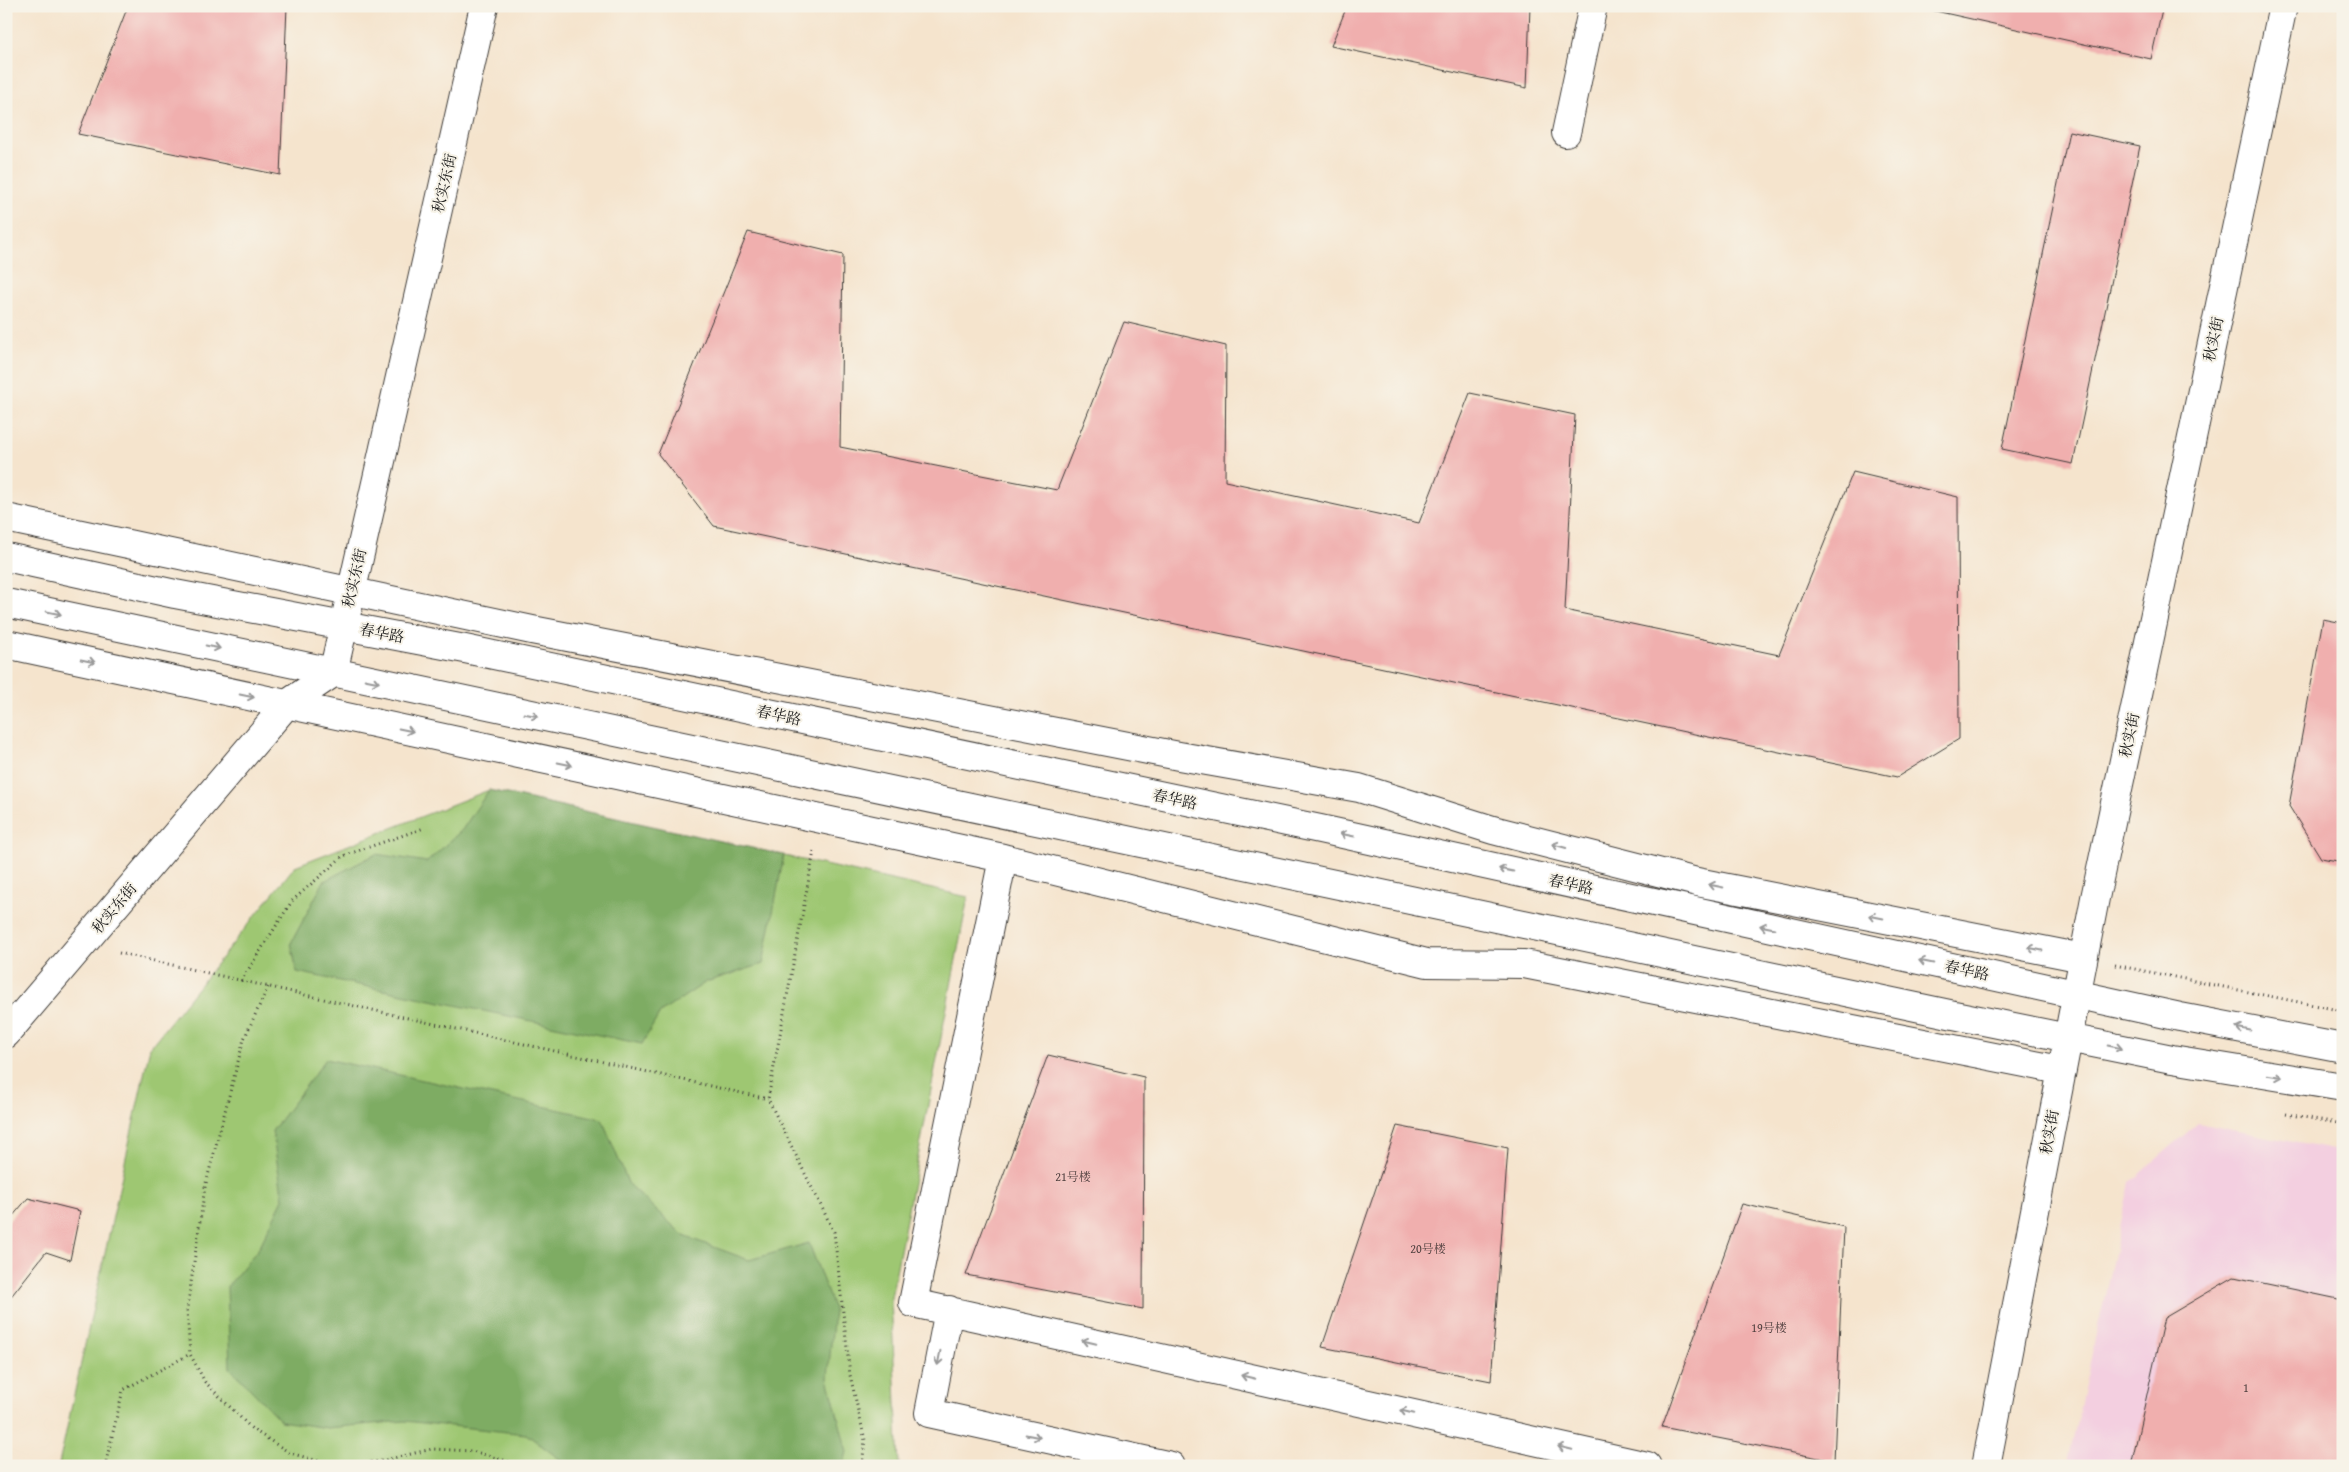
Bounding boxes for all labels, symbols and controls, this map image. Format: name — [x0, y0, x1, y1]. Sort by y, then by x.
street label: 秋实东街 — [427, 151, 461, 215]
street label: 秋实街 — [2198, 315, 2228, 363]
street label: 秋实东街 — [337, 546, 371, 610]
one-way arrow — [45, 609, 61, 619]
street label: 春华路 — [358, 618, 406, 648]
one-way arrow — [204, 643, 220, 652]
one-way arrow — [80, 657, 96, 666]
one-way arrow — [363, 677, 379, 686]
one-way arrow — [238, 691, 254, 701]
street label: 春华路 — [755, 700, 803, 730]
one-way arrow — [522, 711, 538, 720]
street label: 秋实街 — [2114, 711, 2144, 759]
one-way arrow — [397, 726, 413, 735]
one-way arrow — [556, 760, 572, 769]
street label: 春华路 — [1151, 784, 1199, 814]
one-way arrow — [1339, 830, 1355, 839]
one-way arrow — [1551, 841, 1567, 851]
one-way arrow — [1498, 865, 1514, 874]
street label: 春华路 — [1547, 869, 1595, 899]
street label: 秋实东街 — [87, 878, 141, 938]
one-way arrow — [1708, 881, 1724, 891]
one-way arrow — [1868, 912, 1884, 922]
one-way arrow — [1760, 922, 1776, 931]
one-way arrow — [2027, 943, 2043, 953]
street label: 春华路 — [1943, 955, 1991, 985]
one-way arrow — [1918, 957, 1934, 966]
one-way arrow — [2236, 1024, 2252, 1034]
one-way arrow — [2106, 1043, 2122, 1053]
one-way arrow — [2266, 1071, 2282, 1081]
street label: 秋实街 — [2035, 1108, 2063, 1156]
house number: 21号楼 — [1055, 1168, 1091, 1185]
house number: 20号楼 — [1410, 1240, 1446, 1257]
house number: 19号楼 — [1751, 1319, 1787, 1336]
one-way arrow — [1082, 1337, 1098, 1346]
one-way arrow — [934, 1350, 944, 1366]
one-way arrow — [1241, 1372, 1257, 1381]
house number: 1 — [2243, 1379, 2249, 1396]
one-way arrow — [1399, 1407, 1415, 1416]
one-way arrow — [1025, 1431, 1041, 1441]
one-way arrow — [1558, 1442, 1574, 1452]

